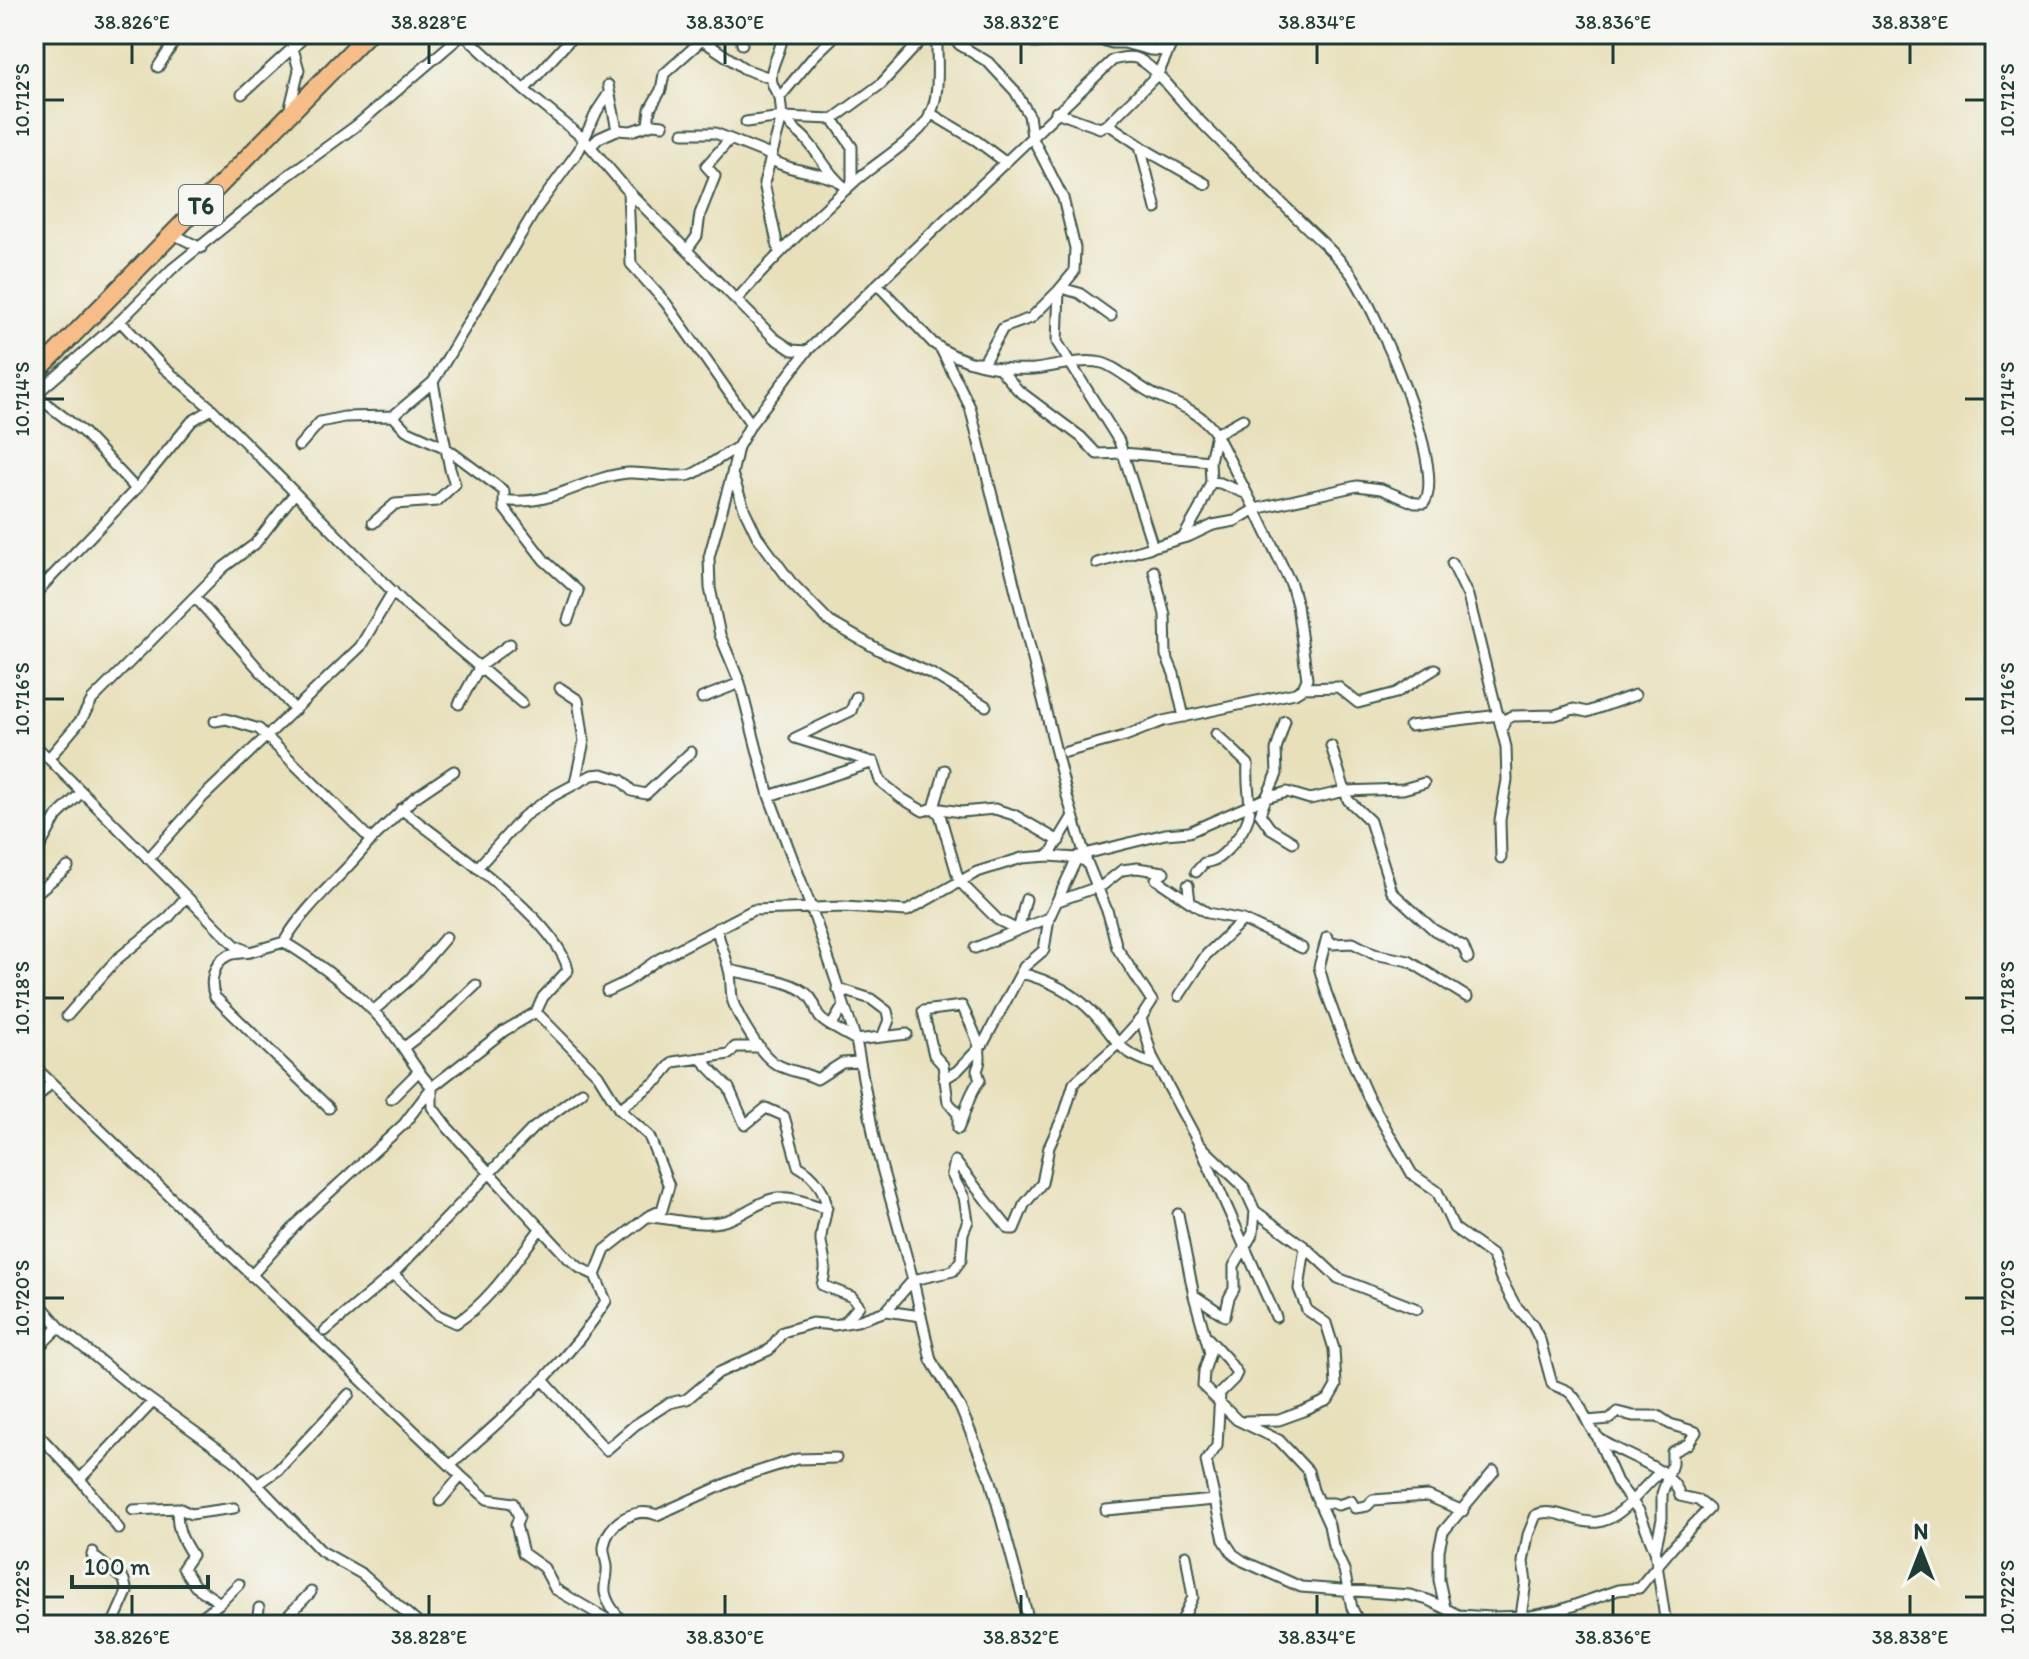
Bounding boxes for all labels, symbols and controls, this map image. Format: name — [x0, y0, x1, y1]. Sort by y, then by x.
text: 38.826°E — [94, 10, 170, 34]
text: 38.828°E — [391, 10, 467, 34]
text: 38.830°E — [686, 10, 764, 34]
text: 38.832°E — [983, 10, 1059, 34]
text: 38.834°E — [1278, 10, 1356, 34]
text: 38.836°E — [1575, 10, 1651, 34]
text: 38.838°E — [1872, 10, 1948, 34]
text: 10.712°S — [10, 63, 34, 137]
text: 10.712°S — [1995, 63, 2019, 137]
road number: T6 — [179, 185, 223, 225]
text: 10.714°S — [10, 362, 34, 436]
text: 10.714°S — [1995, 362, 2019, 436]
text: 10.716°S — [10, 662, 34, 736]
text: 10.716°S — [1995, 662, 2019, 736]
text: 10.718°S — [10, 961, 34, 1035]
text: 10.718°S — [1995, 961, 2019, 1035]
text: 10.720°S — [10, 1260, 34, 1336]
text: 10.720°S — [1995, 1260, 2019, 1336]
north arrow — [1881, 1511, 1961, 1591]
text: N — [1914, 1518, 1928, 1545]
scale bar — [72, 1539, 208, 1589]
text: 100 m — [84, 1552, 150, 1581]
text: 10.722°S — [10, 1560, 34, 1634]
text: 10.722°S — [1995, 1560, 2019, 1634]
text: 38.826°E — [94, 1625, 170, 1649]
text: 38.828°E — [391, 1625, 467, 1649]
text: 38.830°E — [686, 1625, 764, 1649]
text: 38.832°E — [983, 1625, 1059, 1649]
text: 38.834°E — [1278, 1625, 1356, 1649]
text: 38.836°E — [1575, 1625, 1651, 1649]
text: 38.838°E — [1872, 1625, 1948, 1649]

